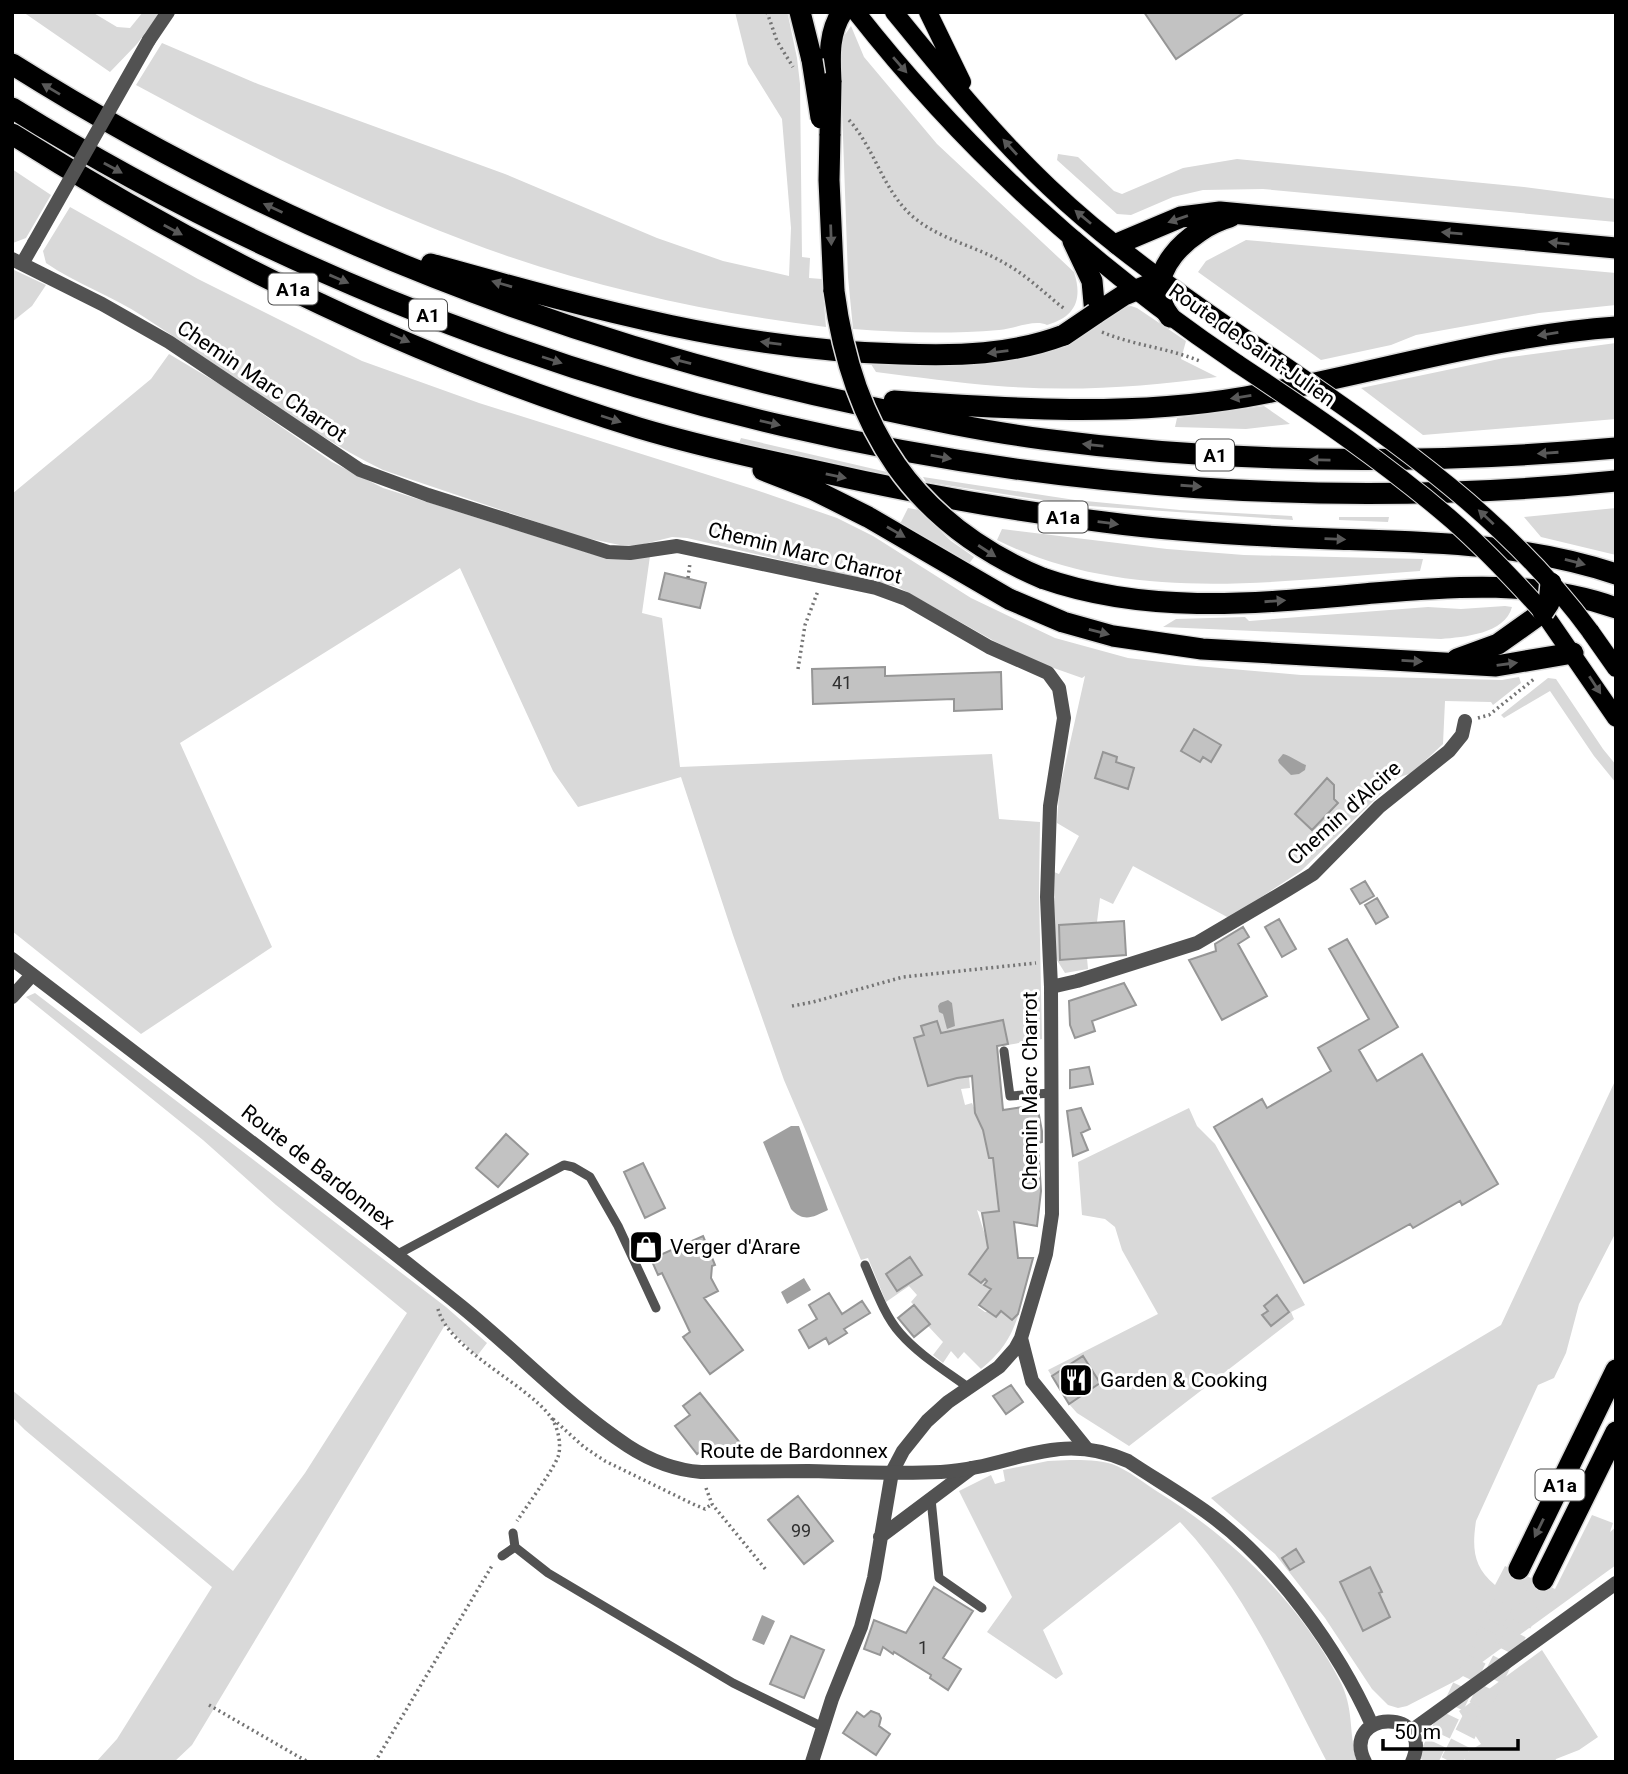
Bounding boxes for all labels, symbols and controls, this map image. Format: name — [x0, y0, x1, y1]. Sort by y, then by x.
one-way arrow — [892, 56, 908, 74]
one-way arrow — [42, 82, 61, 95]
one-way arrow — [1002, 138, 1018, 156]
one-way arrow — [104, 162, 123, 174]
one-way arrow — [263, 202, 283, 214]
one-way arrow — [1074, 210, 1091, 225]
one-way arrow — [1167, 214, 1188, 225]
one-way arrow — [163, 224, 182, 236]
one-way arrow — [825, 225, 837, 247]
one-way arrow — [1441, 228, 1463, 239]
one-way arrow — [1548, 237, 1570, 248]
road number: A1a — [268, 274, 318, 304]
one-way arrow — [329, 274, 350, 285]
one-way arrow — [491, 278, 512, 288]
street label: Route de Saint-Julien — [1164, 279, 1340, 411]
road number: A1 — [409, 300, 447, 330]
street label: Chemin Marc Charrot — [173, 315, 351, 447]
one-way arrow — [1537, 329, 1559, 340]
one-way arrow — [390, 333, 411, 344]
one-way arrow — [760, 338, 782, 349]
one-way arrow — [987, 346, 1009, 357]
one-way arrow — [541, 355, 562, 366]
one-way arrow — [670, 355, 692, 366]
one-way arrow — [1230, 392, 1252, 403]
one-way arrow — [600, 414, 621, 425]
one-way arrow — [759, 417, 781, 428]
one-way arrow — [1082, 439, 1104, 450]
road number: A1 — [1196, 440, 1234, 470]
one-way arrow — [1537, 448, 1559, 459]
one-way arrow — [930, 452, 952, 463]
one-way arrow — [1309, 454, 1331, 465]
one-way arrow — [825, 470, 847, 481]
one-way arrow — [1180, 481, 1202, 492]
road number: A1a — [1038, 502, 1088, 532]
one-way arrow — [1477, 509, 1495, 525]
street label: Chemin Marc Charrot — [705, 517, 905, 589]
one-way arrow — [1098, 517, 1120, 528]
one-way arrow — [886, 526, 906, 538]
one-way arrow — [1324, 533, 1346, 544]
one-way arrow — [977, 544, 997, 557]
one-way arrow — [1565, 557, 1586, 567]
one-way arrow — [1265, 595, 1287, 606]
one-way arrow — [1088, 627, 1110, 638]
one-way arrow — [1401, 655, 1423, 666]
one-way arrow — [1496, 659, 1518, 670]
house number: 41 — [832, 672, 852, 693]
one-way arrow — [1588, 676, 1602, 694]
street label: Chemin d'Alcire — [1282, 756, 1406, 870]
street label: Chemin Marc Charrot — [1018, 991, 1042, 1191]
street label: Route de Bardonnex — [237, 1100, 399, 1234]
shop icon: Verger d'Arare — [627, 1228, 665, 1266]
place label: Verger d'Arare — [670, 1235, 800, 1259]
restaurant icon: Garden & Cooking — [1057, 1361, 1095, 1399]
place label: Garden & Cooking — [1100, 1368, 1267, 1392]
street label: Route de Bardonnex — [700, 1439, 888, 1463]
road number: A1a — [1536, 1470, 1584, 1500]
one-way arrow — [1533, 1518, 1544, 1538]
house number: 99 — [791, 1520, 811, 1541]
house number: 1 — [918, 1637, 928, 1658]
scale bar — [1383, 1708, 1518, 1752]
text: 50 m — [1394, 1720, 1441, 1744]

